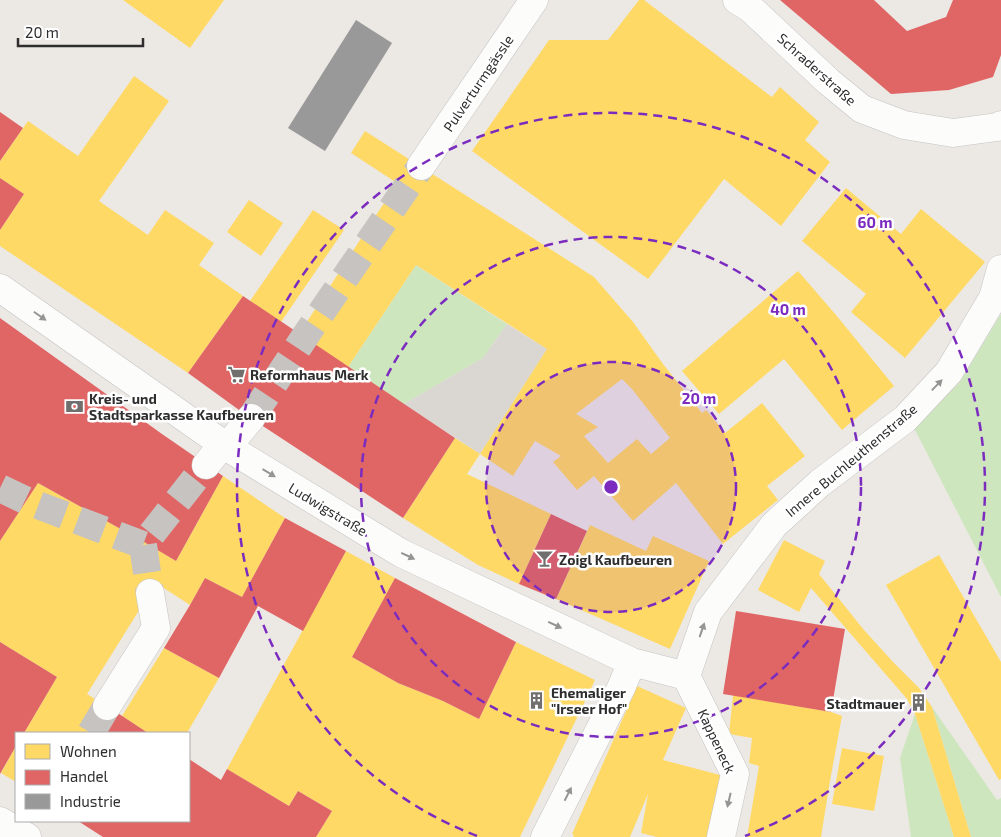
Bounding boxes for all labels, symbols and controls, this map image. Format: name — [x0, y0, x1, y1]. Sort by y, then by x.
scale bar — [18, 15, 142, 47]
text: 20 m — [25, 23, 59, 41]
street label: Schraderstraße — [774, 29, 860, 109]
street label: Pulverturmgässle — [439, 31, 517, 135]
text: 60 m — [858, 213, 892, 231]
text: 40 m — [770, 300, 806, 318]
one-way arrow — [33, 311, 47, 321]
supermarket icon: Reformhaus Merk — [226, 364, 246, 384]
place label: Reformhaus Merk — [250, 366, 369, 383]
one-way arrow — [931, 379, 943, 391]
text: 20 m — [682, 389, 716, 407]
place label: Kreis- und Stadtsparkasse Kaufbeuren — [89, 390, 274, 423]
bank icon: Kreis- und Stadtsparkasse Kaufbeuren — [65, 396, 85, 416]
street label: Innere Buchleuthenstraße — [782, 400, 920, 520]
one-way arrow — [263, 468, 276, 477]
centre of rings — [602, 478, 620, 496]
street label: Ludwigstraße — [286, 479, 370, 539]
bar icon: Zoigl Kaufbeuren — [535, 549, 555, 569]
place label: Zoigl Kaufbeuren — [559, 551, 672, 568]
one-way arrow — [401, 552, 416, 560]
one-way arrow — [548, 621, 563, 630]
one-way arrow — [698, 622, 706, 637]
place label: Ehemaliger "Irseer Hof" — [551, 684, 627, 717]
building icon: Ehemaliger "Irseer Hof" — [527, 690, 547, 710]
building icon: Stadtmauer — [909, 693, 929, 713]
place label: Stadtmauer — [827, 695, 905, 712]
street label: Kappeneck — [695, 706, 739, 776]
legend — [15, 732, 190, 822]
text: Wohnen — [60, 742, 117, 760]
text: Handel — [60, 767, 109, 785]
one-way arrow — [564, 786, 572, 801]
text: Industrie — [60, 792, 121, 810]
one-way arrow — [725, 793, 733, 808]

